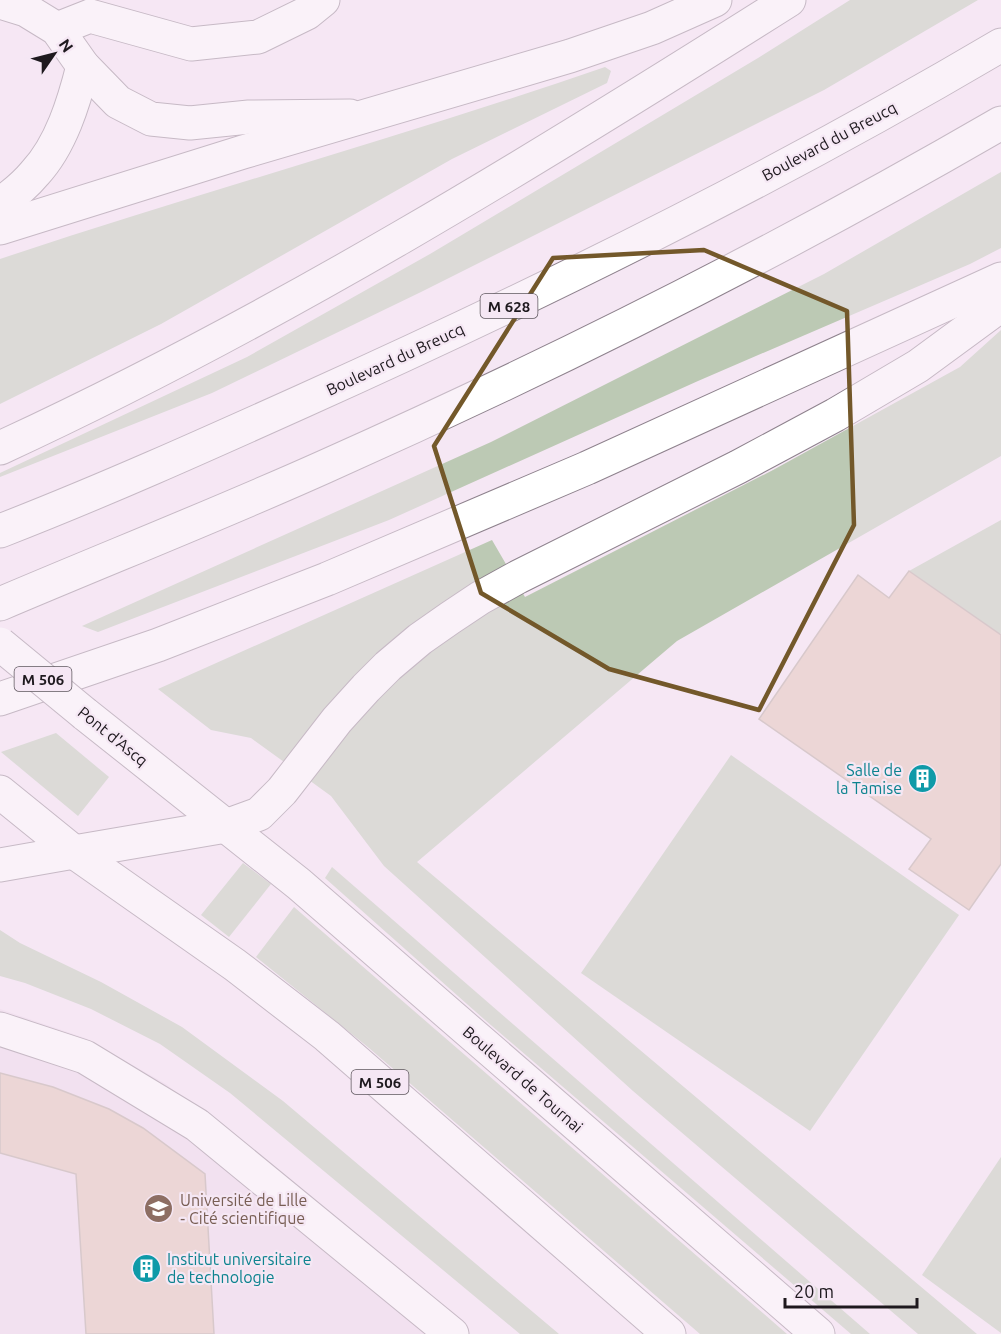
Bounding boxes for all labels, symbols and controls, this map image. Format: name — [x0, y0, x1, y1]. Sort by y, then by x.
north arrow — [24, 24, 84, 84]
text: N — [55, 35, 77, 55]
street label: Boulevard du Breucq — [759, 98, 899, 184]
road number: M 628 — [480, 294, 538, 318]
street label: Boulevard du Breucq — [323, 319, 467, 399]
road number: M 506 — [15, 667, 72, 691]
street label: Pont d'Ascq — [75, 702, 151, 770]
place label: Salle de la Tamise — [836, 761, 902, 797]
building icon: Salle de la Tamise — [907, 763, 939, 795]
street label: Boulevard de Tournai — [460, 1022, 586, 1136]
road number: M 506 — [352, 1070, 409, 1094]
place label: Université de Lille ‐ Cité scientifique — [180, 1191, 307, 1227]
school or university icon: Université de Lille ‐ Cité scientifique — [143, 1193, 175, 1225]
place label: Institut universitaire de technologie — [167, 1250, 312, 1286]
building icon: Institut universitaire de technologie — [130, 1252, 162, 1284]
scale bar — [785, 1271, 917, 1309]
text: 20 m — [794, 1281, 834, 1301]

